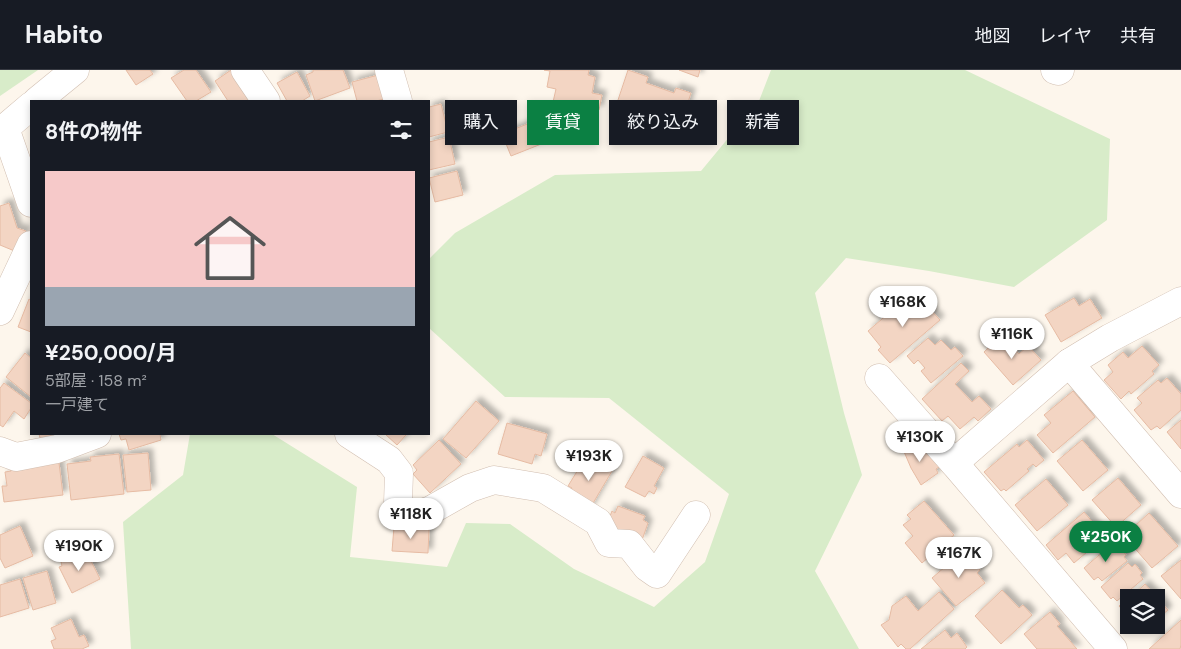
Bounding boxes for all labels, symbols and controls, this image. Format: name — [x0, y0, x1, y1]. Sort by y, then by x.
text: Habito — [25, 19, 103, 50]
text: 地図 — [975, 24, 1011, 48]
text: レイヤ — [1039, 24, 1092, 48]
text: 共有 — [1120, 24, 1156, 48]
chip: 購入 — [445, 100, 517, 145]
chip: 賃貸 — [527, 100, 599, 145]
chip: 絞り込み — [609, 100, 717, 145]
chip: 新着 — [727, 100, 799, 145]
icon: filters — [387, 116, 415, 144]
text: 8件の物件 — [45, 118, 142, 146]
icon: home — [185, 203, 275, 293]
pin: ¥168K — [868, 286, 938, 328]
text: ¥168K — [880, 291, 926, 312]
pin: ¥116K — [977, 318, 1047, 360]
text: ¥116K — [991, 323, 1033, 344]
text: ¥250,000/月 — [45, 339, 177, 367]
text: 5部屋 · 158 m² — [45, 370, 147, 391]
text: 一戸建て — [45, 394, 109, 415]
pin: ¥130K — [885, 420, 955, 463]
text: ¥130K — [896, 426, 944, 447]
pin: ¥193K — [554, 440, 624, 482]
text: ¥193K — [566, 445, 612, 466]
pin: ¥118K — [376, 498, 446, 540]
text: ¥118K — [390, 503, 432, 524]
pin: ¥250K — [1071, 520, 1141, 563]
text: ¥250K — [1080, 526, 1132, 547]
pin: ¥190K — [44, 530, 114, 572]
text: ¥190K — [55, 535, 103, 556]
pin: ¥167K — [924, 536, 994, 579]
text: ¥167K — [936, 542, 982, 563]
map controls — [1120, 589, 1165, 634]
button: layers — [1120, 589, 1165, 634]

